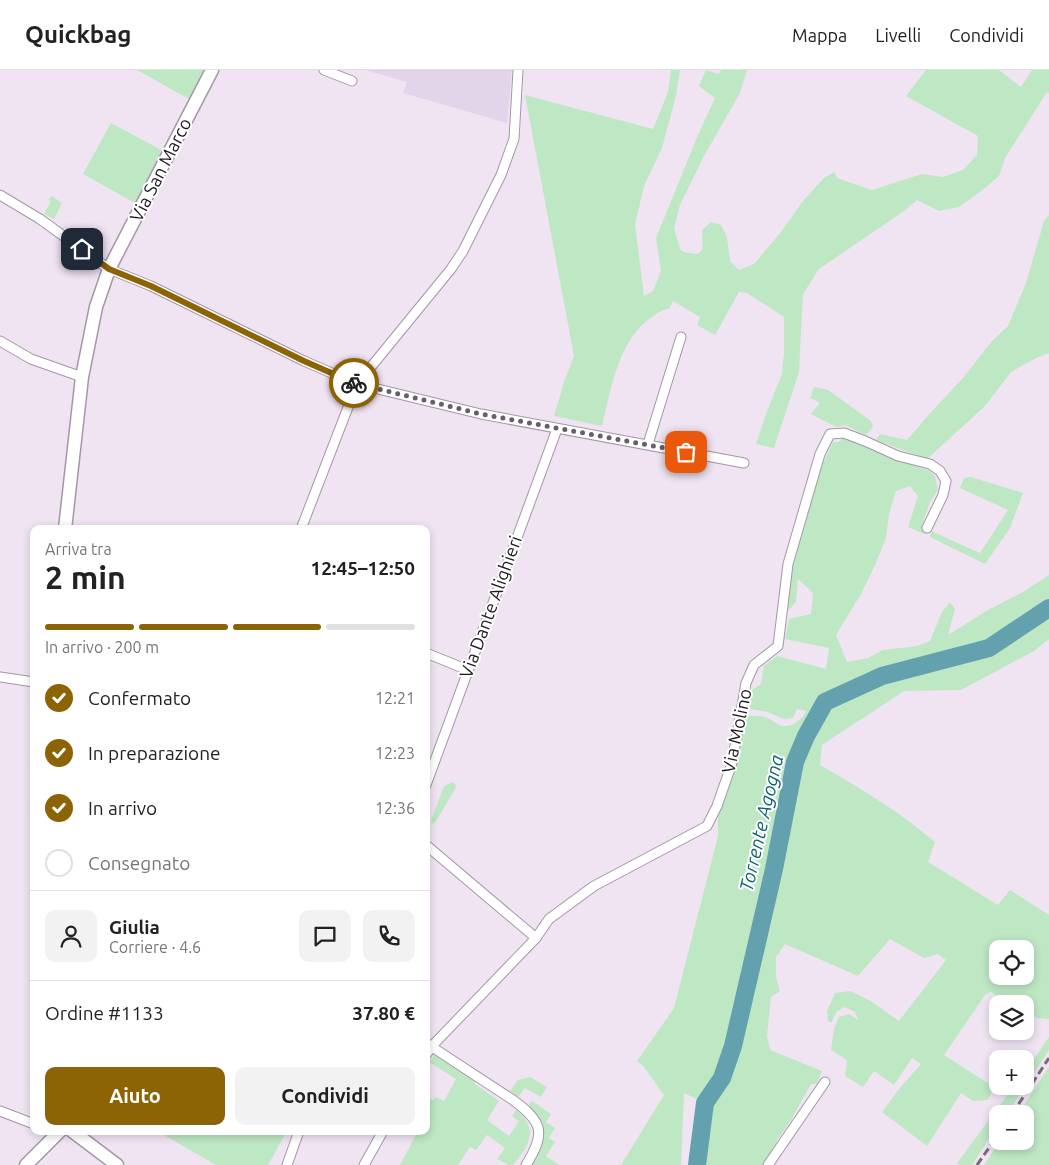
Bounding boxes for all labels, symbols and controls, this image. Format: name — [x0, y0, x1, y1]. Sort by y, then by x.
text: Quickbag — [25, 21, 131, 48]
text: Mappa — [792, 25, 847, 45]
text: Livelli — [875, 25, 921, 45]
text: Condividi — [949, 25, 1024, 45]
street label: Via San Marco — [125, 114, 195, 225]
pin — [61, 228, 103, 270]
icon: home — [68, 235, 96, 263]
courier — [329, 358, 379, 408]
icon: bike — [340, 369, 368, 397]
pin — [665, 431, 707, 473]
icon: bag — [672, 438, 700, 466]
street label: Via Dante Alighieri — [455, 533, 525, 681]
text: Arriva tra — [45, 540, 112, 558]
text: 12:45–12:50 — [310, 557, 415, 579]
text: 2 min — [45, 559, 126, 595]
text: In arrivo · 200 m — [45, 638, 159, 656]
icon: check — [45, 684, 73, 712]
text: Confermato — [88, 687, 191, 709]
street label: Via Molino — [717, 687, 755, 775]
text: 12:21 — [375, 689, 415, 707]
icon: check — [45, 739, 73, 767]
text: In preparazione — [88, 742, 221, 764]
text: 12:23 — [375, 744, 415, 762]
water label: Torrente Agogna — [735, 753, 787, 893]
icon: check — [45, 794, 73, 822]
text: In arrivo — [88, 797, 157, 819]
text: 12:36 — [375, 799, 415, 817]
text: Consegnato — [88, 852, 190, 874]
button: person — [45, 910, 97, 962]
button: chat — [299, 910, 351, 962]
button: phone — [363, 910, 415, 962]
text: Giulia — [109, 916, 160, 938]
text: Corriere · 4.6 — [109, 938, 201, 956]
map controls — [989, 940, 1034, 1150]
button: locate — [989, 940, 1034, 985]
button: layers — [989, 995, 1034, 1040]
text: Ordine #1133 — [45, 1002, 164, 1024]
text: 37.80 € — [352, 1002, 415, 1024]
button: + — [989, 1050, 1034, 1095]
button: Aiuto — [45, 1067, 225, 1125]
button: Condividi — [235, 1067, 415, 1125]
button: − — [989, 1105, 1034, 1150]

